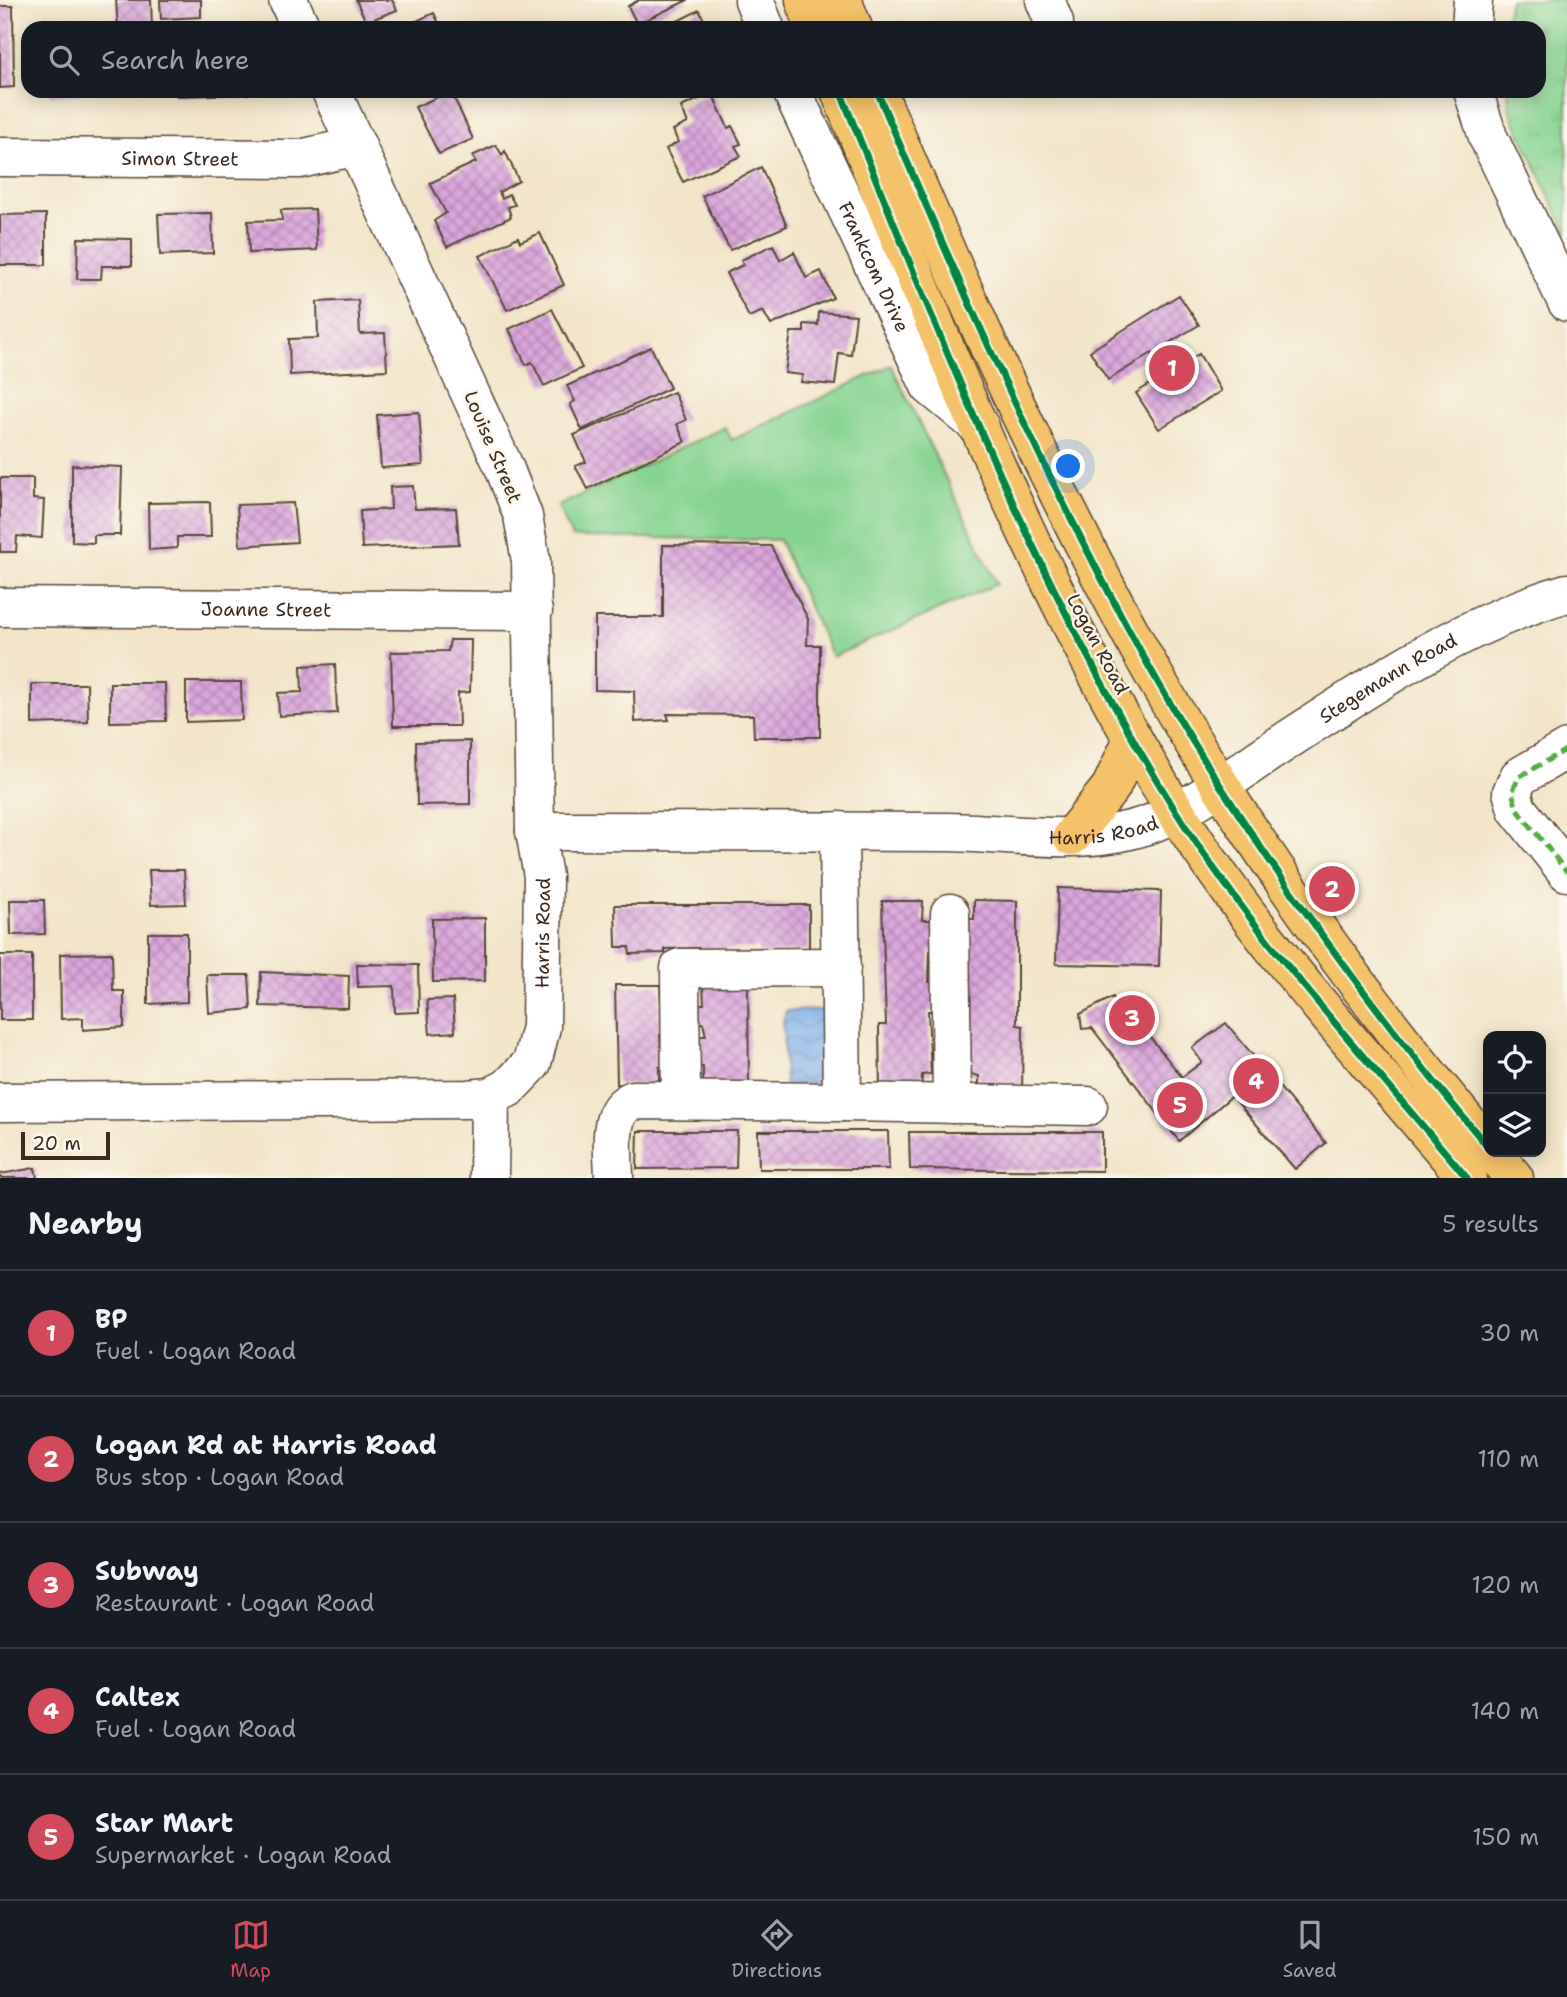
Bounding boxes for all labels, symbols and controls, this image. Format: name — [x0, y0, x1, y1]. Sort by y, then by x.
search box — [21, 21, 1546, 98]
icon: search — [45, 41, 83, 79]
text: Search here — [101, 42, 250, 77]
street label: Simon Street — [121, 145, 239, 171]
street label: Frankcom Drive — [833, 197, 915, 336]
pin: 1 — [1149, 342, 1195, 394]
street label: Louise Street — [458, 387, 528, 507]
your location — [1051, 449, 1085, 483]
street label: Logan Road — [1061, 589, 1135, 699]
street label: Joanne Street — [200, 596, 332, 622]
street label: Stegemann Road — [1314, 627, 1461, 729]
street label: Harris Road — [1048, 810, 1162, 850]
pin: 2 — [1309, 863, 1355, 915]
street label: Harris Road — [529, 878, 555, 988]
pin: 3 — [1109, 992, 1155, 1044]
map controls — [1483, 1031, 1546, 1157]
button: locate — [1483, 1031, 1546, 1094]
pin: 4 — [1233, 1055, 1279, 1107]
pin: 5 — [1157, 1079, 1203, 1131]
button: layers — [1483, 1094, 1546, 1157]
scale bar — [21, 1129, 110, 1161]
text: 20 m — [32, 1131, 81, 1156]
text: Nearby — [28, 1203, 143, 1244]
text: 5 results — [1442, 1209, 1539, 1239]
text: BP — [95, 1301, 128, 1336]
text: 1 — [46, 1318, 56, 1348]
text: 30 m — [1480, 1318, 1539, 1348]
text: Fuel · Logan Road — [95, 1336, 296, 1366]
text: Logan Rd at Harris Road — [95, 1427, 437, 1462]
text: 2 — [43, 1444, 59, 1474]
text: 110 m — [1477, 1444, 1539, 1474]
text: Bus stop · Logan Road — [95, 1462, 344, 1492]
text: Subway — [95, 1553, 199, 1588]
text: 3 — [43, 1570, 59, 1600]
text: 120 m — [1471, 1570, 1539, 1600]
text: Restaurant · Logan Road — [95, 1588, 374, 1618]
text: Caltex — [95, 1679, 180, 1714]
text: 4 — [43, 1696, 59, 1726]
text: 140 m — [1471, 1696, 1539, 1726]
text: Fuel · Logan Road — [95, 1714, 296, 1744]
text: Star Mart — [95, 1805, 233, 1840]
text: 5 — [44, 1822, 58, 1852]
text: 150 m — [1472, 1822, 1539, 1852]
text: Supermarket · Logan Road — [95, 1840, 391, 1870]
tab: Map — [230, 1916, 271, 1983]
tab: Directions — [732, 1916, 822, 1983]
tab: Saved — [1283, 1916, 1337, 1983]

